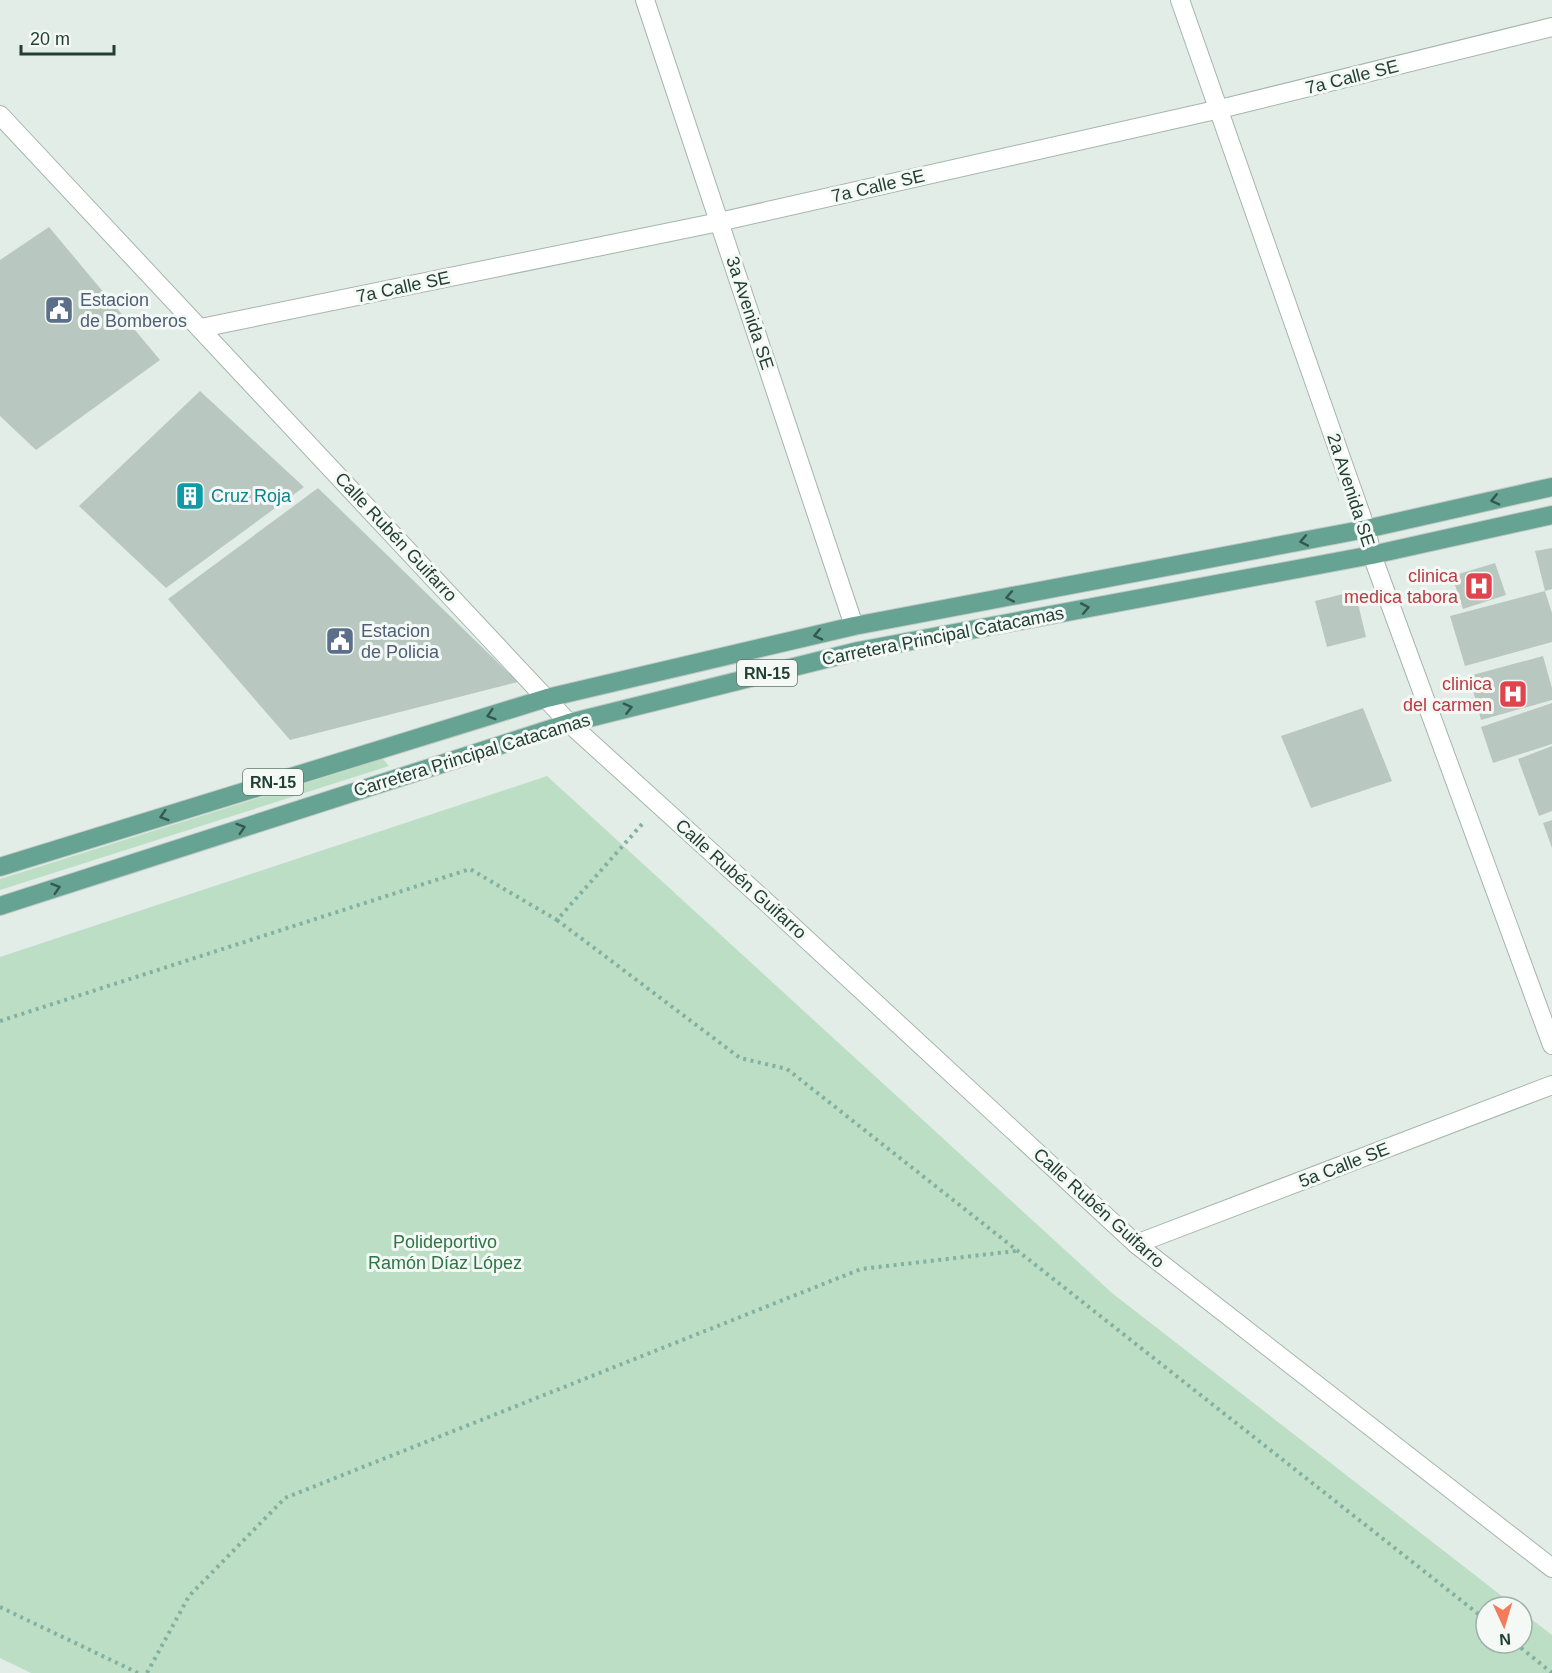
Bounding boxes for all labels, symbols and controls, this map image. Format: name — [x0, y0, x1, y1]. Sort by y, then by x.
scale bar — [21, 18, 114, 56]
text: 20 m — [30, 29, 70, 49]
street label: 7a Calle SE — [1303, 56, 1401, 98]
street label: 7a Calle SE — [829, 166, 927, 206]
street label: 3a Avenida SE — [722, 254, 778, 372]
street label: 7a Calle SE — [354, 267, 452, 307]
place label: Estacion de Bomberos — [80, 290, 187, 331]
public building icon: Estacion de Bomberos — [43, 294, 75, 326]
street label: 2a Avenida SE — [1323, 431, 1379, 549]
street label: Calle Rubén Guifarro — [331, 468, 461, 606]
building icon: Cruz Roja — [174, 480, 206, 512]
place label: Cruz Roja — [211, 486, 292, 506]
one-way arrow — [1490, 493, 1500, 506]
one-way arrow — [1300, 534, 1310, 547]
place label: clinica medica tabora — [1344, 566, 1459, 607]
hospital icon: clinica medica tabora — [1463, 570, 1495, 602]
one-way arrow — [1005, 590, 1015, 603]
one-way arrow — [1080, 602, 1090, 615]
street label: Carretera Principal Catacamas — [820, 603, 1066, 669]
place label: Estacion de Policia — [361, 621, 440, 662]
public building icon: Estacion de Policia — [324, 625, 356, 657]
one-way arrow — [814, 627, 824, 640]
road number: RN-15 — [737, 660, 797, 686]
place label: clinica del carmen — [1403, 674, 1493, 715]
hospital icon: clinica del carmen — [1497, 678, 1529, 710]
one-way arrow — [623, 703, 633, 716]
one-way arrow — [486, 708, 497, 720]
street label: Carretera Principal Catacamas — [351, 709, 593, 801]
road number: RN-15 — [243, 769, 303, 795]
one-way arrow — [159, 809, 170, 821]
street label: Calle Rubén Guifarro — [671, 815, 811, 943]
one-way arrow — [235, 823, 246, 835]
one-way arrow — [50, 883, 61, 895]
street label: 5a Calle SE — [1296, 1139, 1392, 1191]
street label: Calle Rubén Guifarro — [1029, 1144, 1169, 1272]
park label: Polideportivo Ramón Díaz López — [368, 1232, 522, 1273]
north arrow — [1474, 1595, 1534, 1655]
text: N — [1499, 1631, 1511, 1648]

